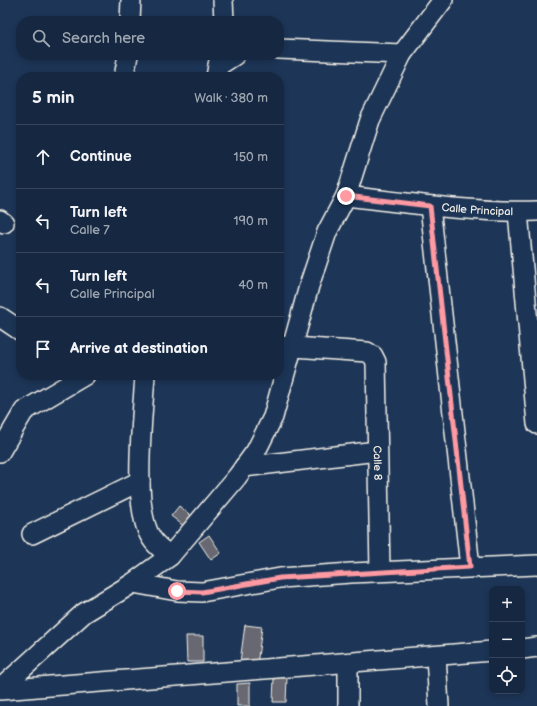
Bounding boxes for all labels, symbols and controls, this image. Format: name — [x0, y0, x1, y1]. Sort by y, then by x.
search box — [16, 16, 284, 60]
icon: search — [30, 27, 52, 49]
text: Search here — [62, 29, 145, 48]
text: 5 min — [32, 88, 75, 108]
text: Walk · 380 m — [194, 90, 268, 106]
icon: ahead — [32, 146, 54, 168]
text: Continue — [70, 147, 132, 166]
text: 150 m — [234, 149, 268, 165]
route end — [337, 187, 355, 205]
street label: Calle Principal — [441, 200, 513, 218]
text: Turn left — [70, 203, 127, 222]
icon: left — [32, 210, 54, 232]
text: 190 m — [234, 213, 268, 229]
text: Calle 7 — [70, 222, 110, 238]
text: Turn left — [70, 267, 127, 286]
icon: left — [32, 274, 54, 296]
text: 40 m — [238, 277, 268, 293]
text: Calle Principal — [70, 286, 155, 302]
icon: arrive — [32, 338, 54, 360]
text: Arrive at destination — [70, 339, 208, 358]
street label: Calle 8 — [371, 445, 385, 480]
route start — [168, 582, 186, 600]
map controls — [489, 586, 525, 694]
button: + — [489, 586, 525, 622]
button: − — [489, 622, 525, 658]
button: locate — [489, 658, 525, 694]

